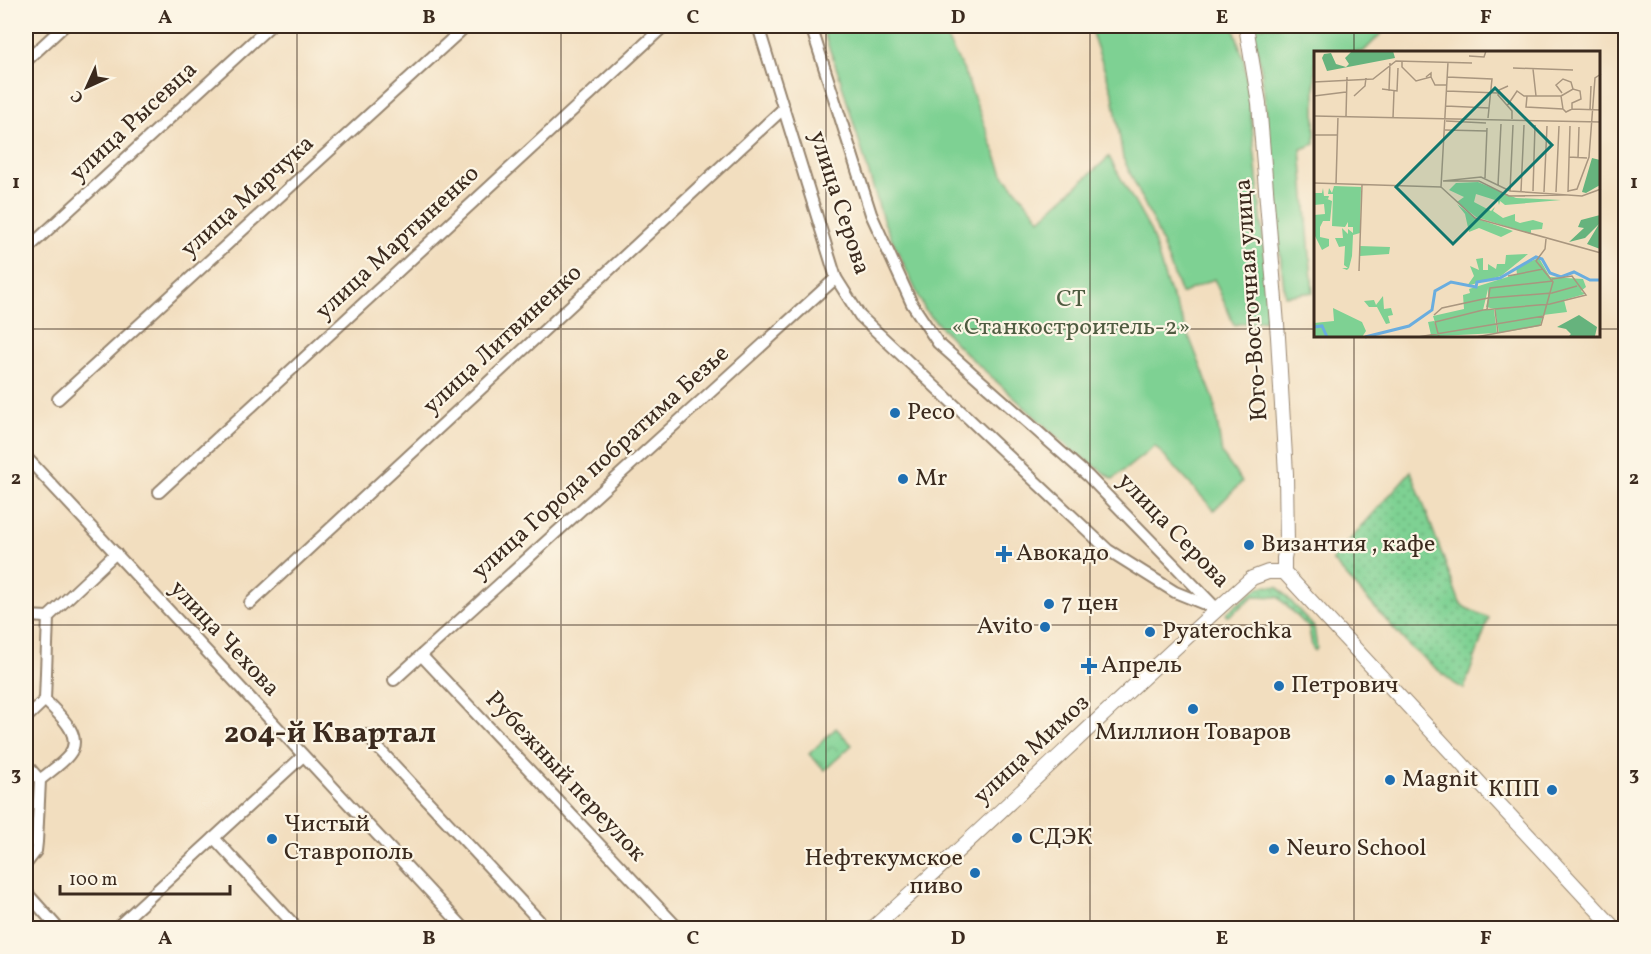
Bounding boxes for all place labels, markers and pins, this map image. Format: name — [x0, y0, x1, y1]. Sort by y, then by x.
place label: Ресо — [907, 396, 955, 430]
marker: Ресо — [888, 406, 902, 420]
place label: Mr — [915, 462, 947, 496]
marker: Mr — [896, 472, 910, 486]
place label: Византия , кафе — [1261, 528, 1435, 562]
place label: Авокадо — [1016, 537, 1109, 571]
marker: Византия , кафе — [1242, 538, 1256, 552]
marker: Авокадо — [997, 547, 1011, 561]
place label: 7 цен — [1061, 587, 1118, 621]
marker: 7 цен — [1042, 597, 1056, 611]
place label: Avito — [977, 610, 1033, 644]
place label: Pyaterochka — [1162, 615, 1292, 649]
marker: Avito — [1038, 620, 1052, 634]
marker: Pyaterochka — [1143, 625, 1157, 639]
place label: Апрель — [1101, 649, 1182, 683]
marker: Апрель — [1082, 659, 1096, 673]
place label: Петрович — [1291, 669, 1398, 703]
marker: Петрович — [1272, 679, 1286, 693]
marker: Миллион Товаров — [1186, 702, 1200, 716]
place label: Миллион Товаров — [1095, 716, 1291, 750]
place label: Magnit — [1402, 763, 1479, 797]
marker: Magnit — [1383, 773, 1397, 787]
place label: КПП — [1488, 773, 1540, 807]
marker: КПП — [1545, 783, 1559, 797]
place label: Чистый Ставрополь — [284, 808, 413, 870]
place label: СДЭК — [1029, 821, 1093, 855]
marker: СДЭК — [1010, 831, 1024, 845]
marker: Чистый Ставрополь — [265, 832, 279, 846]
place label: Neuro School — [1286, 832, 1427, 866]
place label: Нефтекумское пиво — [805, 842, 963, 904]
marker: Neuro School — [1267, 842, 1281, 856]
marker: Нефтекумское пиво — [968, 866, 982, 880]

